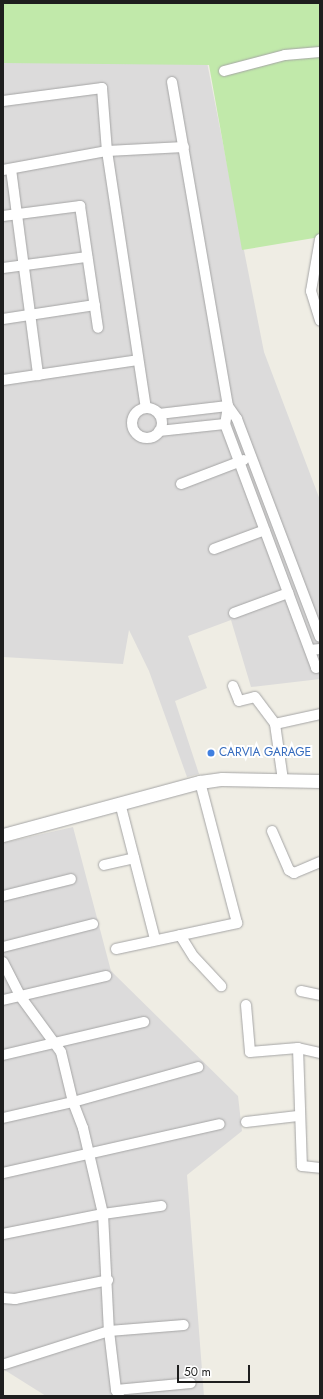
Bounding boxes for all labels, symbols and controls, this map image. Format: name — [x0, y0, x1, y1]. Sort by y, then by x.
place label: CARVIA GARAGE — [219, 746, 311, 760]
marker: CARVIA GARAGE — [206, 748, 216, 758]
scale bar — [179, 1357, 252, 1383]
text: 50 m — [184, 1363, 211, 1381]

